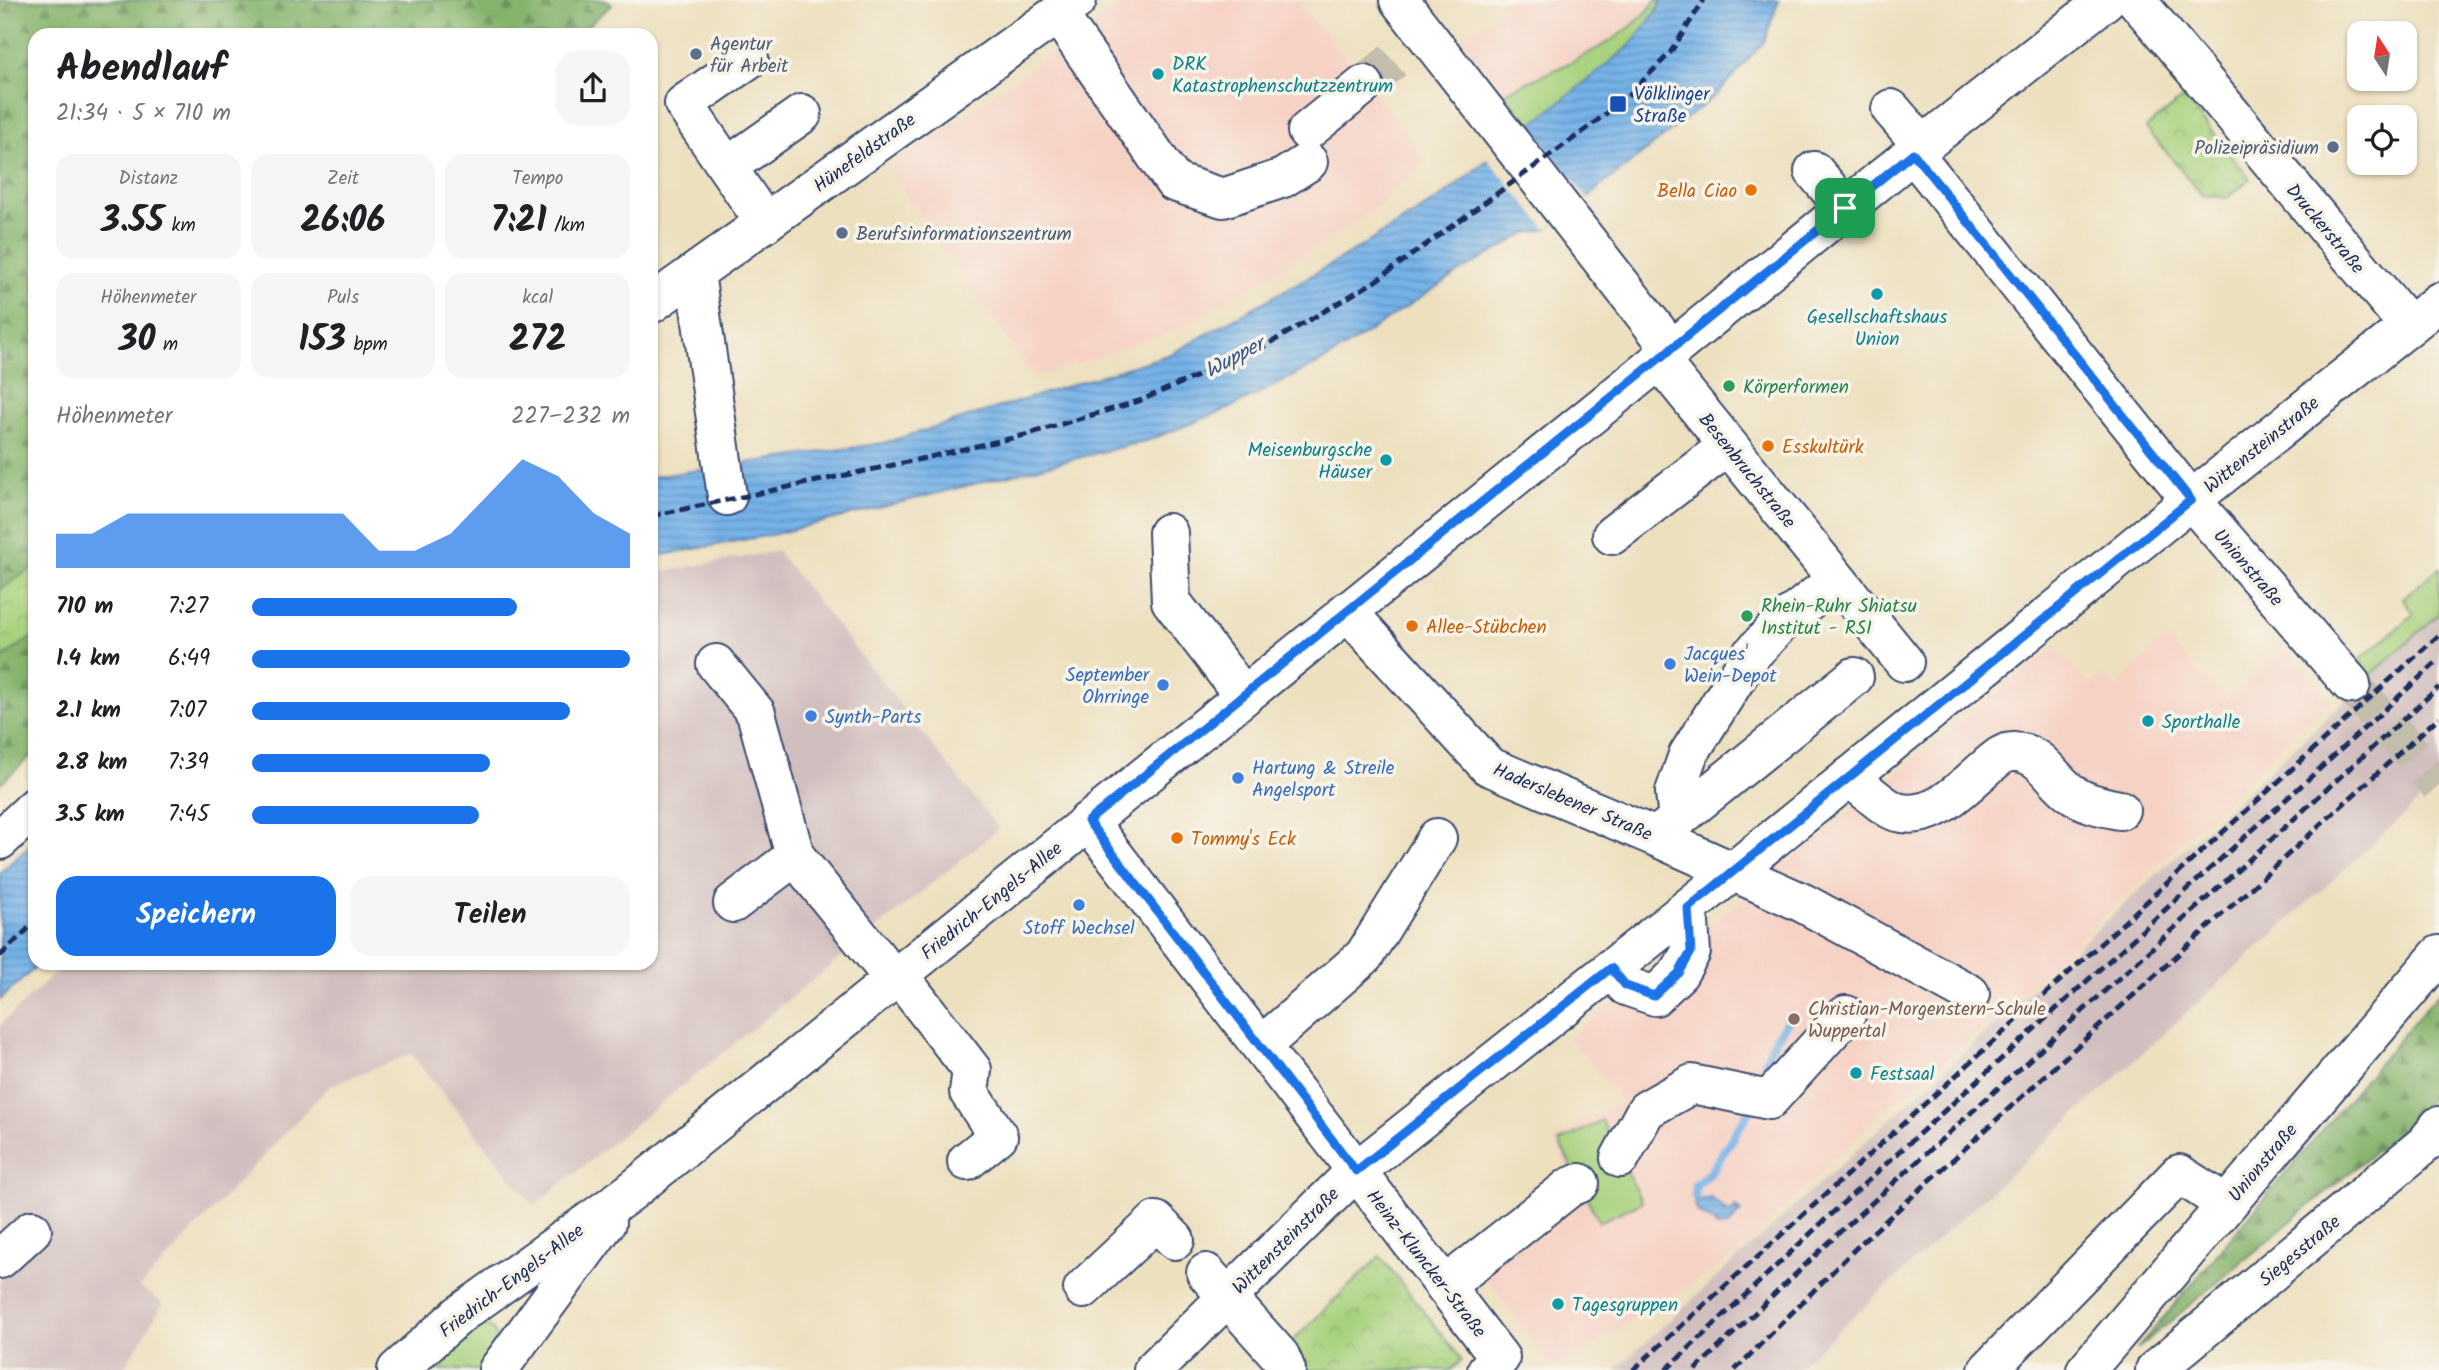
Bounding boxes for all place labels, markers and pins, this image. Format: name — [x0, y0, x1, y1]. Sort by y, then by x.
place label: Agentur für Arbeit — [710, 30, 789, 82]
marker: Agentur für Arbeit — [688, 46, 704, 62]
place label: DRK Katastrophenschutzzentrum — [1172, 50, 1393, 102]
marker: DRK Katastrophenschutzzentrum — [1150, 66, 1166, 82]
place label: Völklinger Straße — [1634, 80, 1711, 132]
marker: Völklinger Straße — [1608, 94, 1628, 114]
place label: Polizeipräsidium — [2194, 134, 2319, 164]
marker: Polizeipräsidium — [2325, 139, 2341, 155]
place label: Bella Ciao — [1657, 177, 1737, 207]
pin — [1815, 178, 1875, 238]
marker: Bella Ciao — [1743, 182, 1759, 198]
place label: Berufsinformationszentrum — [856, 220, 1072, 250]
marker: Berufsinformationszentrum — [834, 225, 850, 241]
marker: Gesellschaftshaus Union — [1869, 286, 1885, 302]
place label: Gesellschaftshaus Union — [1807, 303, 1947, 355]
place label: Körperformen — [1743, 373, 1849, 403]
marker: Körperformen — [1721, 378, 1737, 394]
place label: Esskultürk — [1782, 433, 1864, 463]
place label: Meisenburgsche Häuser — [1247, 436, 1374, 488]
marker: Esskultürk — [1760, 438, 1776, 454]
marker: Meisenburgsche Häuser — [1378, 452, 1394, 468]
place label: Rhein-Ruhr Shiatsu Institut - RSI — [1761, 592, 1917, 644]
marker: Rhein-Ruhr Shiatsu Institut - RSI — [1739, 608, 1755, 624]
place label: Allee-Stübchen — [1426, 613, 1547, 643]
marker: Allee-Stübchen — [1404, 618, 1420, 634]
place label: Jacques' Wein-Depot — [1684, 640, 1777, 692]
marker: Jacques' Wein-Depot — [1662, 656, 1678, 672]
place label: September Ohrringe — [1065, 661, 1151, 713]
marker: September Ohrringe — [1155, 677, 1171, 693]
place label: Synth-Parts — [825, 703, 921, 733]
marker: Synth-Parts — [803, 708, 819, 724]
place label: Sporthalle — [2162, 708, 2241, 738]
marker: Sporthalle — [2140, 713, 2156, 729]
place label: Hartung & Streile Angelsport — [1252, 754, 1395, 806]
marker: Hartung & Streile Angelsport — [1230, 770, 1246, 786]
place label: Tommy's Eck — [1191, 825, 1296, 855]
marker: Tommy's Eck — [1169, 830, 1185, 846]
marker: Stoff Wechsel — [1071, 897, 1087, 913]
place label: Stoff Wechsel — [1023, 914, 1135, 944]
place label: Christian-Morgenstern-Schule Wuppertal — [1808, 995, 2046, 1047]
marker: Christian-Morgenstern-Schule Wuppertal — [1786, 1011, 1802, 1027]
place label: Festsaal — [1870, 1060, 1935, 1090]
marker: Festsaal — [1848, 1065, 1864, 1081]
place label: Tagesgruppen — [1572, 1291, 1678, 1321]
marker: Tagesgruppen — [1550, 1296, 1566, 1312]

